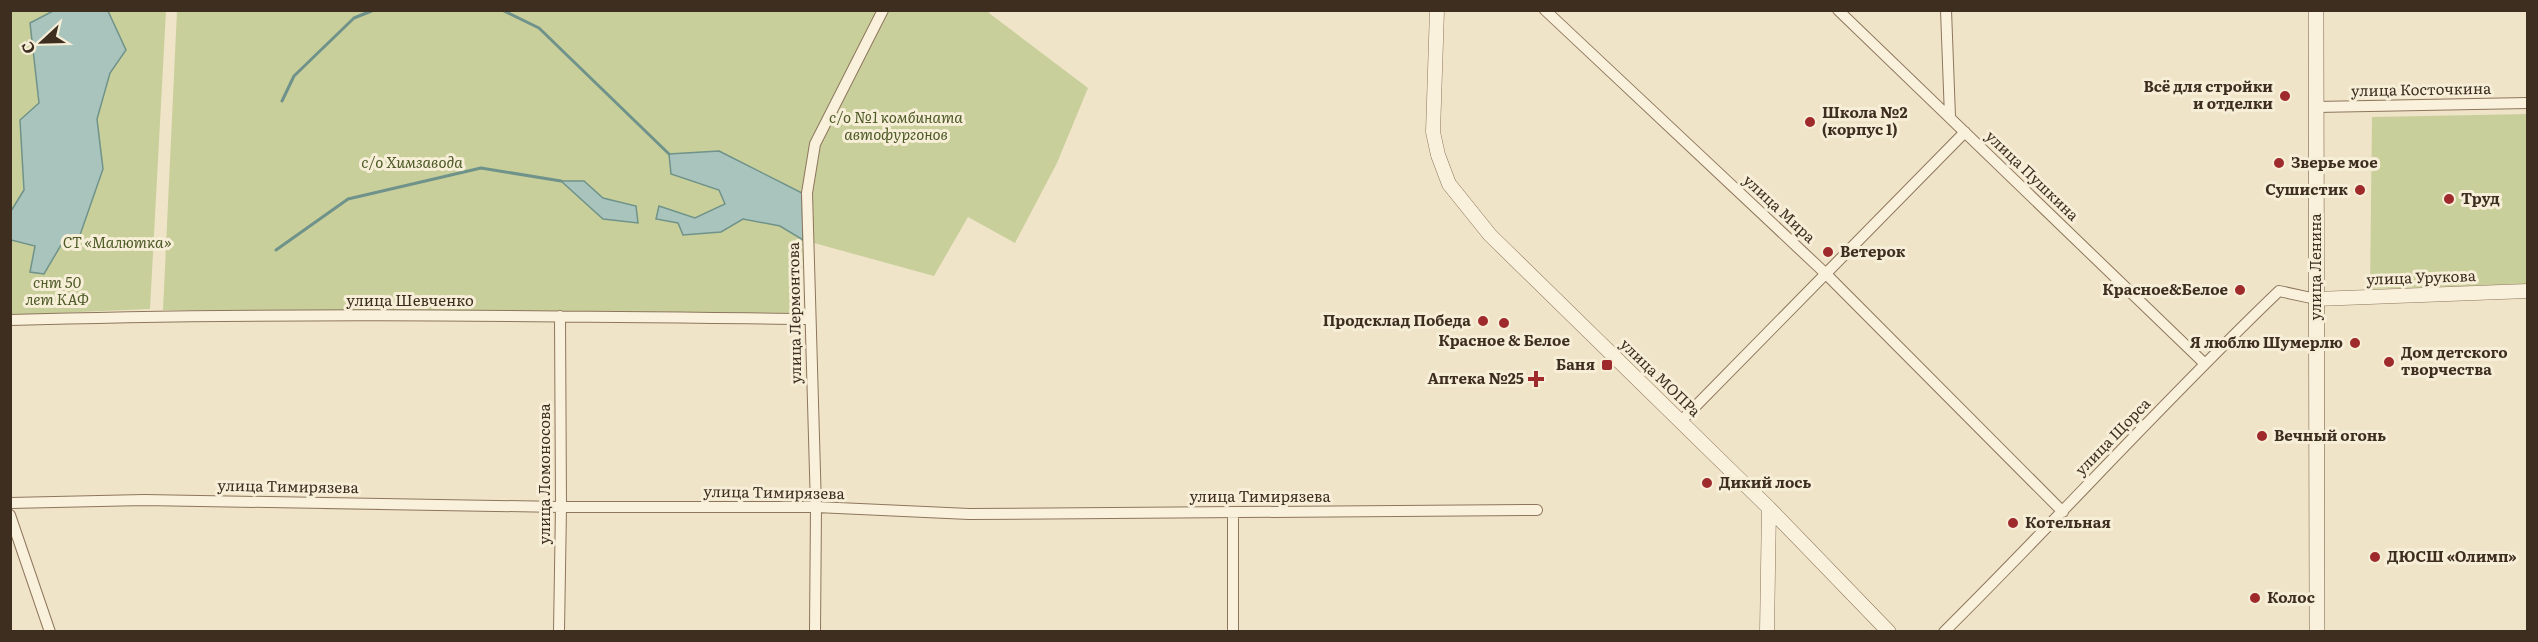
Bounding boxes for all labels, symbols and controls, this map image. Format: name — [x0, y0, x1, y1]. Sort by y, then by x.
north arrow — [12, 12, 72, 72]
text: С — [14, 38, 40, 58]
place label: Всё для стройки и отделки — [2143, 74, 2273, 114]
street label: улица Косточкина — [2351, 76, 2492, 101]
marker: Всё для стройки и отделки — [2278, 89, 2292, 103]
place label: Школа №2 (корпус 1) — [1822, 100, 1908, 140]
park label: с/о №1 комбината автофургонов — [829, 105, 963, 145]
marker: Школа №2 (корпус 1) — [1803, 115, 1817, 129]
street label: улица Пушкина — [1981, 124, 2086, 226]
park label: с/о Химзавода — [361, 150, 463, 173]
place label: Зверье мое — [2291, 150, 2378, 173]
marker: Зверье мое — [2272, 156, 2286, 170]
street label: улица Мира — [1739, 168, 1822, 248]
place label: Сушистик — [2265, 177, 2348, 200]
marker: Сушистик — [2353, 183, 2367, 197]
place label: Труд — [2461, 186, 2500, 209]
marker: Труд — [2442, 192, 2456, 206]
street label: улица Ленина — [2303, 213, 2326, 320]
park label: СТ «Малютка» — [63, 230, 172, 253]
place label: Ветерок — [1840, 239, 1906, 262]
street label: улица Лермонтова — [781, 241, 806, 384]
marker: Ветерок — [1821, 245, 1835, 259]
street label: улица Урукова — [2366, 263, 2477, 290]
park label: снт 50 лет КАФ — [25, 270, 89, 310]
place label: Красное&Белое — [2102, 277, 2229, 300]
marker: Красное&Белое — [2233, 283, 2247, 297]
street label: улица Шевченко — [346, 288, 474, 311]
place label: Продсклад Победа — [1323, 308, 1471, 331]
marker: Продсклад Победа — [1476, 314, 1490, 328]
marker: Красное & Белое — [1497, 316, 1511, 330]
place label: Красное & Белое — [1438, 328, 1570, 351]
place label: Я люблю Шумерлю — [2190, 330, 2343, 353]
street label: улица МОПРа — [1615, 332, 1707, 422]
marker: Я люблю Шумерлю — [2348, 336, 2362, 350]
place label: Дом детского творчества — [2401, 340, 2508, 380]
place label: Баня — [1556, 352, 1595, 375]
marker: Дом детского творчества — [2382, 355, 2396, 369]
marker: Баня — [1600, 358, 1614, 372]
place label: Аптека №25 — [1428, 366, 1524, 389]
marker: Аптека №25 — [1529, 372, 1543, 386]
street label: улица Щорса — [2069, 391, 2156, 480]
street label: улица Ломоносова — [532, 403, 555, 545]
place label: Вечный огонь — [2274, 423, 2386, 446]
marker: Вечный огонь — [2255, 429, 2269, 443]
place label: Дикий лось — [1719, 470, 1812, 493]
street label: улица Тимирязева — [217, 473, 360, 498]
marker: Дикий лось — [1700, 476, 1714, 490]
street label: улица Тимирязева — [703, 479, 846, 504]
street label: улица Тимирязева — [1189, 484, 1331, 507]
place label: Котельная — [2025, 510, 2111, 533]
marker: Котельная — [2006, 516, 2020, 530]
place label: ДЮСШ «Олимп» — [2387, 544, 2517, 567]
marker: ДЮСШ «Олимп» — [2368, 550, 2382, 564]
place label: Колос — [2267, 585, 2315, 608]
marker: Колос — [2248, 591, 2262, 605]

